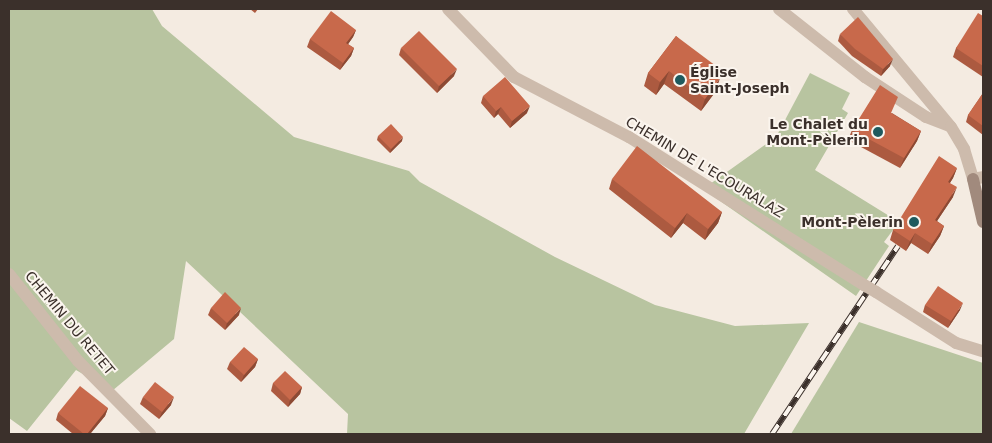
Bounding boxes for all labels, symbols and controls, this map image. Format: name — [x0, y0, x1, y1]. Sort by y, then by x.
place label: Église Saint-Joseph — [690, 64, 789, 96]
marker: Église Saint-Joseph — [674, 74, 686, 86]
street label: CHEMIN DE L'ECOURALAZ — [623, 113, 787, 221]
place label: Le Chalet du Mont-Pèlerin — [766, 116, 868, 148]
marker: Le Chalet du Mont-Pèlerin — [872, 126, 884, 138]
place label: Mont-Pèlerin — [801, 214, 903, 230]
marker: Mont-Pèlerin — [907, 215, 921, 229]
street label: CHEMIN DU RETET — [22, 268, 118, 378]

